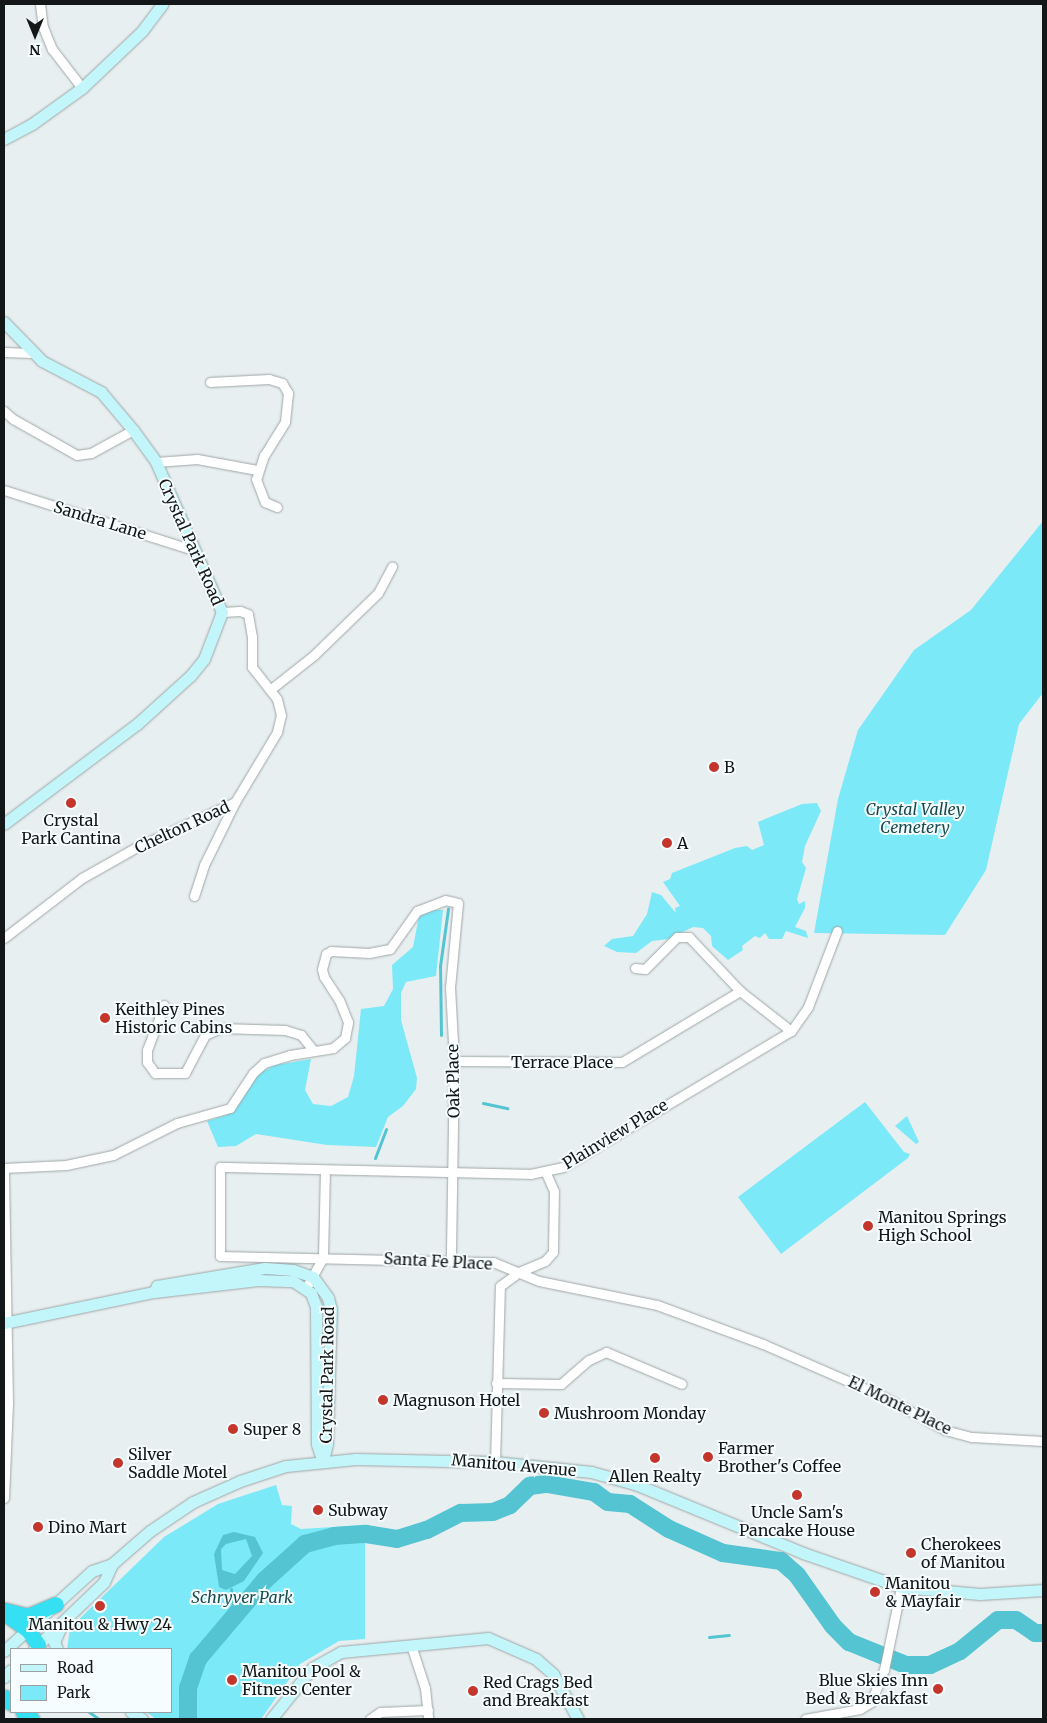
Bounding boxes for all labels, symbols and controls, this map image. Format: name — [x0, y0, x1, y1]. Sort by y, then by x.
north arrow — [10, 10, 60, 60]
text: N — [29, 41, 41, 59]
street label: Crystal Park Road — [154, 476, 228, 608]
street label: Sandra Lane — [51, 497, 149, 543]
place label: B — [724, 757, 735, 777]
marker: B — [708, 761, 720, 773]
marker: Crystal Park Cantina — [65, 797, 77, 809]
street label: Chelton Road — [131, 797, 233, 857]
park label: Crystal Valley Cemetery — [865, 799, 965, 837]
place label: Crystal Park Cantina — [21, 810, 121, 848]
place label: A — [677, 833, 688, 853]
marker: A — [661, 837, 673, 849]
place label: Keithley Pines Historic Cabins — [115, 999, 232, 1037]
marker: Keithley Pines Historic Cabins — [99, 1012, 111, 1024]
street label: Oak Place — [443, 1044, 463, 1118]
street label: Terrace Place — [511, 1052, 613, 1072]
street label: Plainview Place — [559, 1095, 671, 1173]
place label: Manitou Springs High School — [878, 1207, 1007, 1245]
marker: Manitou Springs High School — [862, 1220, 874, 1232]
street label: Santa Fe Place — [383, 1249, 493, 1273]
street label: Crystal Park Road — [316, 1306, 338, 1444]
street label: El Monte Place — [845, 1372, 955, 1438]
place label: Magnuson Hotel — [393, 1390, 520, 1410]
marker: Magnuson Hotel — [377, 1394, 389, 1406]
place label: Mushroom Monday — [554, 1403, 706, 1423]
marker: Mushroom Monday — [538, 1407, 550, 1419]
place label: Super 8 — [243, 1419, 301, 1439]
marker: Super 8 — [227, 1423, 239, 1435]
place label: Farmer Brother's Coffee — [718, 1438, 841, 1476]
place label: Silver Saddle Motel — [128, 1444, 227, 1482]
street label: Manitou Avenue — [451, 1450, 577, 1480]
marker: Farmer Brother's Coffee — [702, 1451, 714, 1463]
marker: Allen Realty — [649, 1452, 661, 1464]
marker: Silver Saddle Motel — [112, 1457, 124, 1469]
place label: Allen Realty — [609, 1466, 701, 1486]
marker: Uncle Sam's Pancake House — [791, 1489, 803, 1501]
place label: Subway — [328, 1500, 388, 1520]
place label: Uncle Sam's Pancake House — [739, 1502, 855, 1540]
marker: Subway — [312, 1504, 324, 1516]
place label: Dino Mart — [48, 1517, 127, 1537]
marker: Dino Mart — [32, 1521, 44, 1533]
place label: Cherokees of Manitou — [921, 1534, 1005, 1572]
marker: Cherokees of Manitou — [905, 1547, 917, 1559]
place label: Manitou & Mayfair — [885, 1573, 962, 1611]
marker: Manitou & Mayfair — [869, 1586, 881, 1598]
park label: Schryver Park — [191, 1587, 293, 1607]
marker: Manitou & Hwy 24 — [94, 1600, 106, 1612]
place label: Manitou & Hwy 24 — [28, 1614, 172, 1634]
legend — [10, 1648, 172, 1713]
text: Road — [57, 1658, 93, 1677]
place label: Manitou Pool & Fitness Center — [242, 1661, 361, 1699]
place label: Blue Skies Inn Bed & Breakfast — [805, 1670, 928, 1708]
place label: Red Crags Bed and Breakfast — [483, 1672, 593, 1710]
marker: Manitou Pool & Fitness Center — [226, 1674, 238, 1686]
text: Park — [57, 1683, 90, 1702]
marker: Blue Skies Inn Bed & Breakfast — [932, 1683, 944, 1695]
marker: Red Crags Bed and Breakfast — [467, 1685, 479, 1697]

